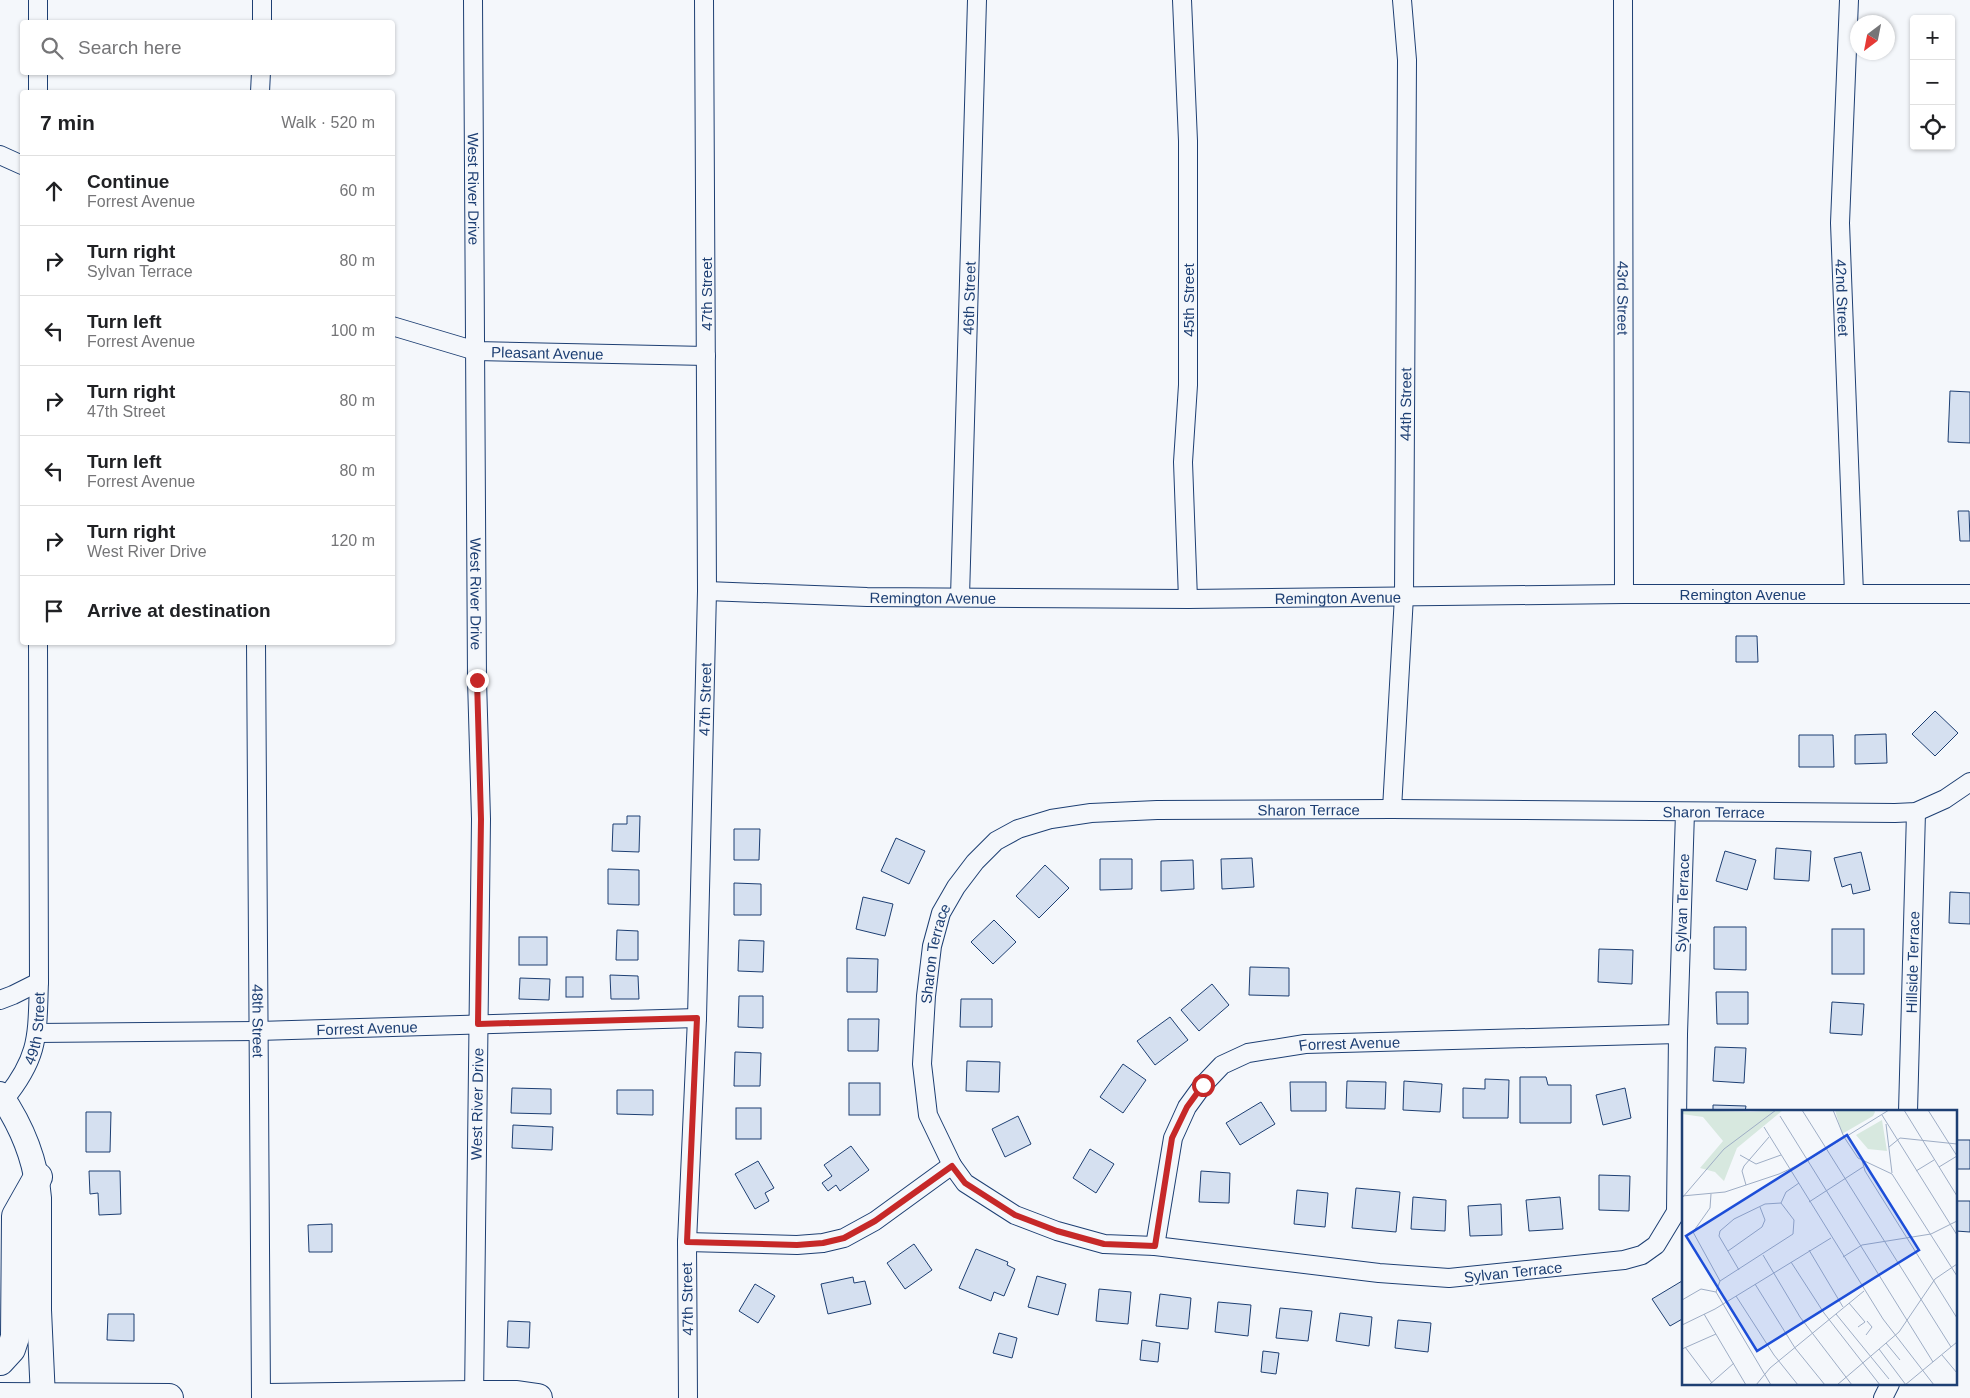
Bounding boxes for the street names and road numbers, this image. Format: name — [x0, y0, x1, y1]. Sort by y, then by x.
street label: West River Drive — [465, 133, 483, 245]
street label: 47th Street — [698, 256, 715, 331]
street label: 42nd Street — [1833, 259, 1853, 338]
street label: 46th Street — [959, 260, 978, 335]
street label: 43rd Street — [1615, 261, 1632, 336]
street label: 45th Street — [1180, 262, 1197, 337]
street label: Pleasant Avenue — [491, 343, 604, 362]
street label: 44th Street — [1396, 367, 1414, 441]
street label: West River Drive — [468, 538, 485, 650]
street label: Remington Avenue — [1680, 586, 1806, 603]
street label: Remington Avenue — [1275, 588, 1401, 607]
street label: Remington Avenue — [870, 589, 996, 606]
street label: 47th Street — [695, 662, 714, 736]
street label: Sharon Terrace — [1257, 801, 1360, 818]
street label: Sharon Terrace — [1662, 803, 1765, 820]
street label: Sylvan Terrace — [1672, 853, 1692, 953]
street label: Sharon Terrace — [917, 900, 953, 1004]
street label: Hillside Terrace — [1902, 911, 1922, 1013]
street label: 48th Street — [250, 984, 267, 1059]
street label: 49th Street — [20, 991, 47, 1067]
street label: Forrest Avenue — [316, 1018, 418, 1038]
street label: Forrest Avenue — [1297, 1033, 1400, 1053]
street label: West River Drive — [468, 1048, 486, 1160]
street label: Sylvan Terrace — [1463, 1258, 1563, 1286]
street label: 47th Street — [678, 1261, 696, 1336]

